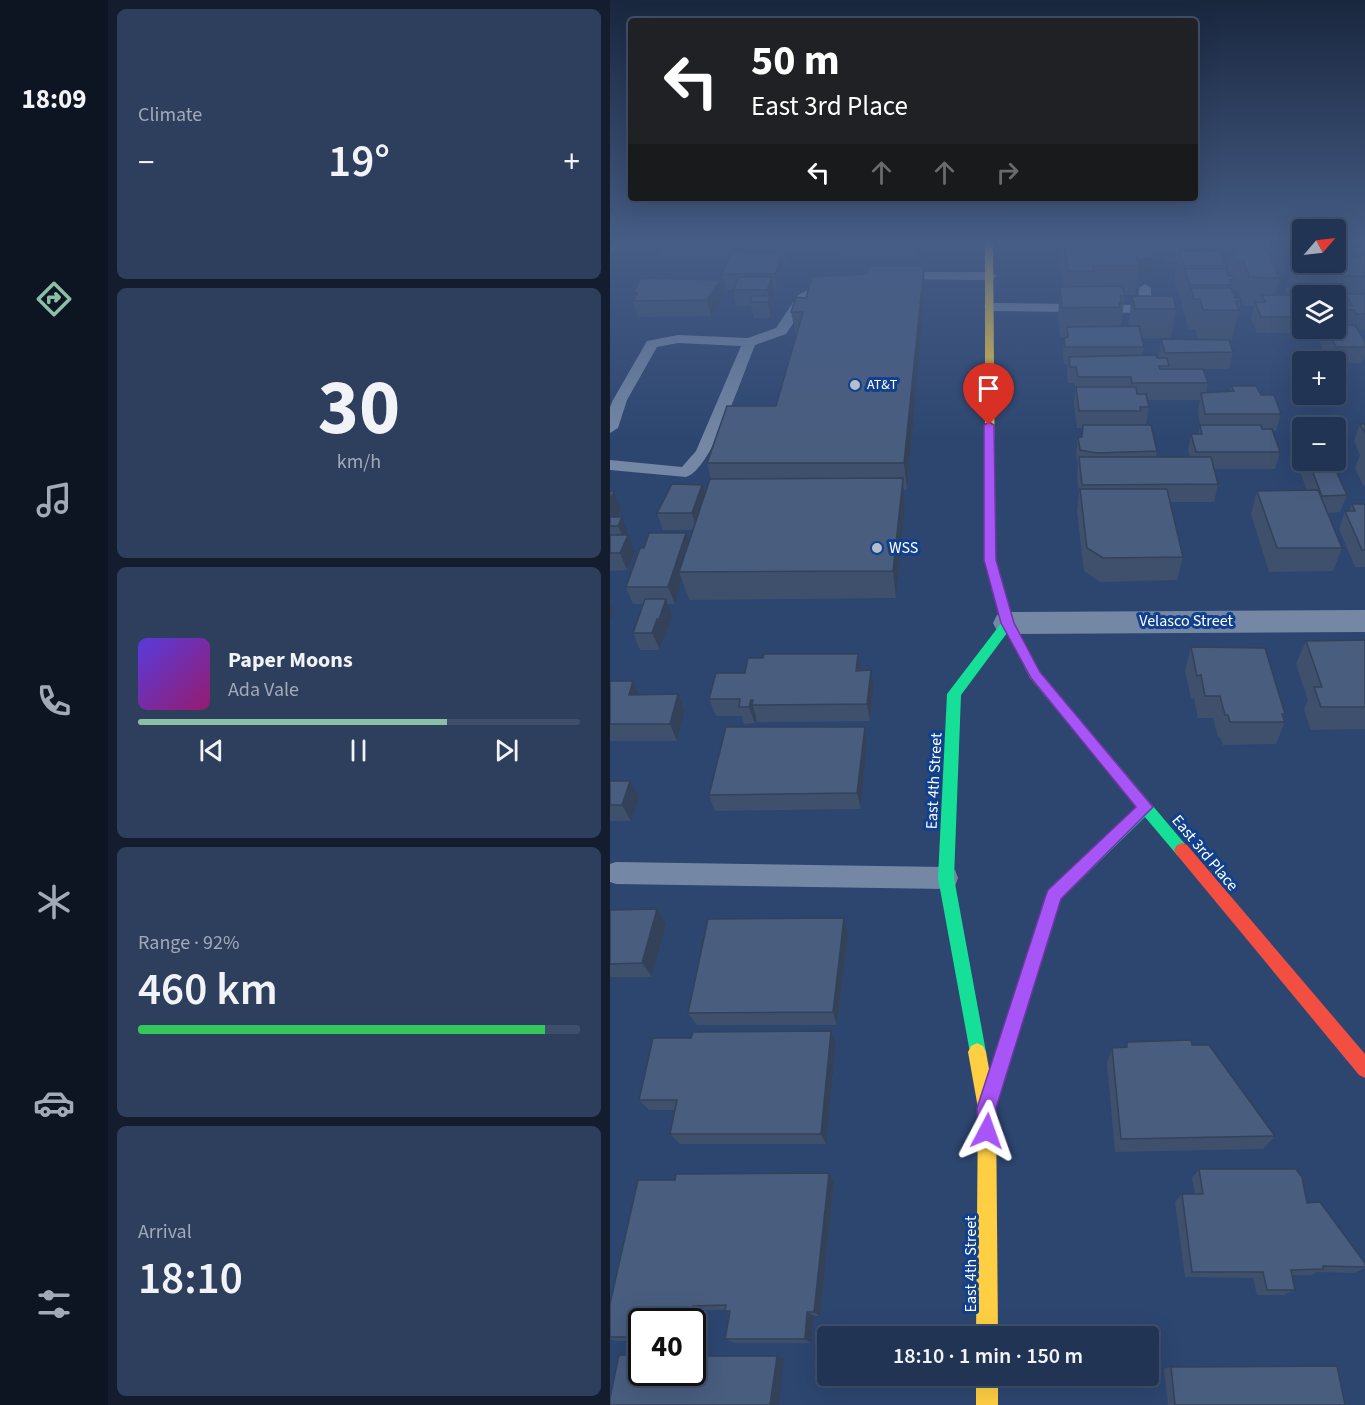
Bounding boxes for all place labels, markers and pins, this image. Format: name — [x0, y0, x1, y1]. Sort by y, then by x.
pin — [963, 363, 1014, 425]
place label: AT&T — [867, 375, 898, 395]
marker: AT&T — [848, 378, 862, 392]
place label: WSS — [889, 537, 918, 559]
marker: WSS — [870, 541, 884, 555]

